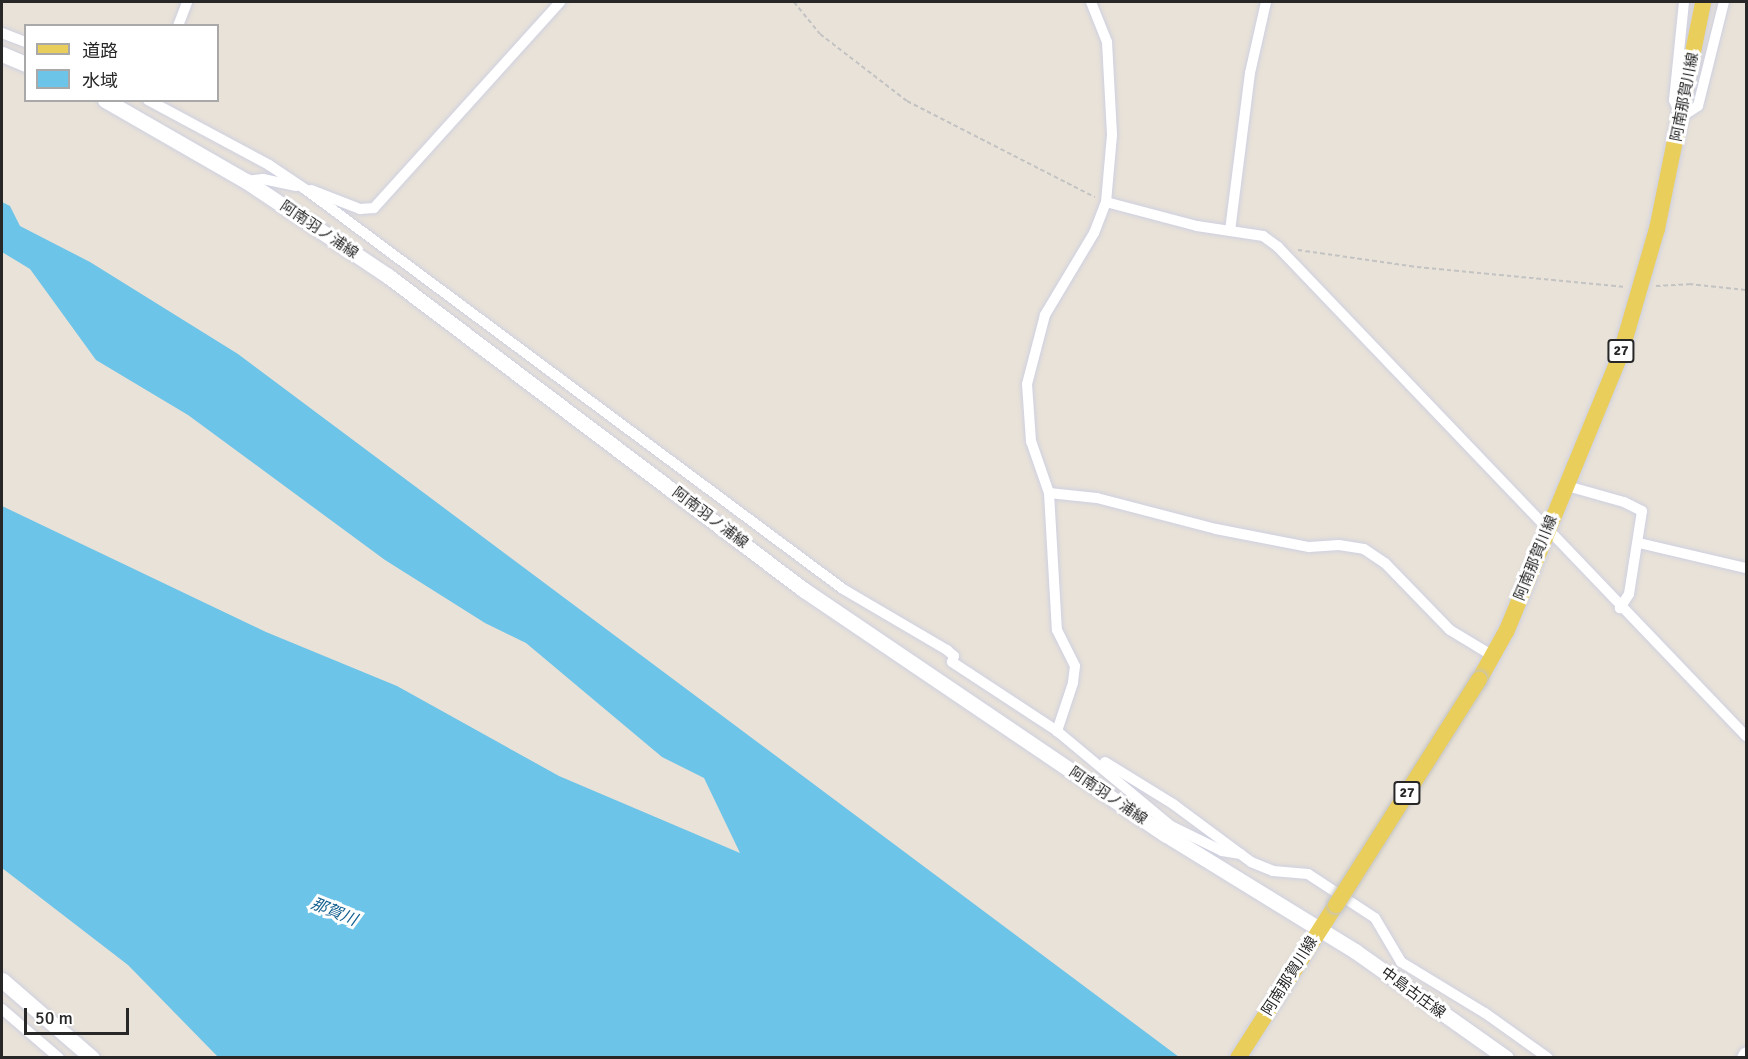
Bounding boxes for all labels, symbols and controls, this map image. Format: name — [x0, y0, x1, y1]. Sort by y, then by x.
legend — [24, 24, 219, 102]
text: 道路 — [82, 40, 118, 62]
street label: 阿南那賀川線 — [1668, 51, 1702, 143]
text: 水域 — [82, 70, 118, 92]
street label: 阿南羽ノ浦線 — [277, 197, 361, 263]
road number: 27 — [1606, 340, 1636, 362]
street label: 阿南羽ノ浦線 — [669, 484, 751, 552]
street label: 阿南那賀川線 — [1511, 513, 1561, 603]
street label: 阿南羽ノ浦線 — [1066, 763, 1150, 829]
road number: 27 — [1392, 782, 1422, 804]
water label: 那賀川 — [308, 894, 360, 930]
street label: 阿南那賀川線 — [1259, 933, 1321, 1019]
street label: 中島古庄線 — [1377, 964, 1449, 1022]
scale bar — [27, 996, 132, 1034]
text: 50 m — [35, 1007, 73, 1029]

